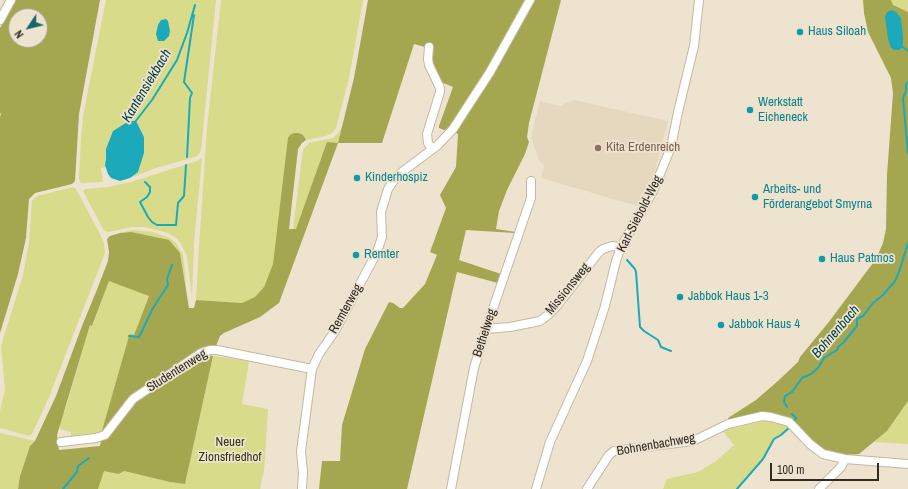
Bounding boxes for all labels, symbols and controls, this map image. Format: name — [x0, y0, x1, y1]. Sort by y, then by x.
north arrow — [8, 8, 48, 48]
place label: Haus Siloah — [808, 24, 866, 40]
marker: Haus Siloah — [795, 27, 805, 37]
text: N — [11, 28, 27, 41]
water label: Kantensiekbach — [119, 46, 175, 126]
place label: Werkstatt Eicheneck — [758, 95, 808, 126]
marker: Werkstatt Eicheneck — [745, 105, 755, 115]
place label: Kita Erdenreich — [606, 140, 680, 156]
marker: Kita Erdenreich — [593, 143, 603, 153]
place label: Kinderhospiz — [365, 170, 428, 186]
marker: Kinderhospiz — [352, 173, 362, 183]
street label: Karl-Siebold-Weg — [614, 173, 666, 255]
place label: Arbeits- und Förderangebot Smyrna — [763, 182, 872, 213]
marker: Arbeits- und Förderangebot Smyrna — [750, 192, 760, 202]
place label: Remter — [364, 247, 399, 263]
marker: Remter — [351, 250, 361, 260]
place label: Haus Patmos — [830, 251, 894, 267]
marker: Haus Patmos — [817, 254, 827, 264]
street label: Missionsweg — [542, 260, 594, 318]
street label: Remterweg — [326, 281, 366, 337]
place label: Jabbok Haus 1-3 — [688, 289, 769, 305]
marker: Jabbok Haus 1-3 — [675, 292, 685, 302]
water label: Bohnenbach — [809, 302, 863, 362]
street label: Bethelweg — [470, 307, 500, 359]
place label: Jabbok Haus 4 — [729, 317, 800, 333]
marker: Jabbok Haus 4 — [716, 320, 726, 330]
street label: Studentenweg — [144, 346, 210, 396]
street label: Bohnenbachweg — [616, 430, 696, 460]
park label: Neuer Zionsfriedhof — [199, 435, 261, 466]
scale bar — [772, 455, 881, 481]
text: 100 m — [777, 462, 804, 478]

